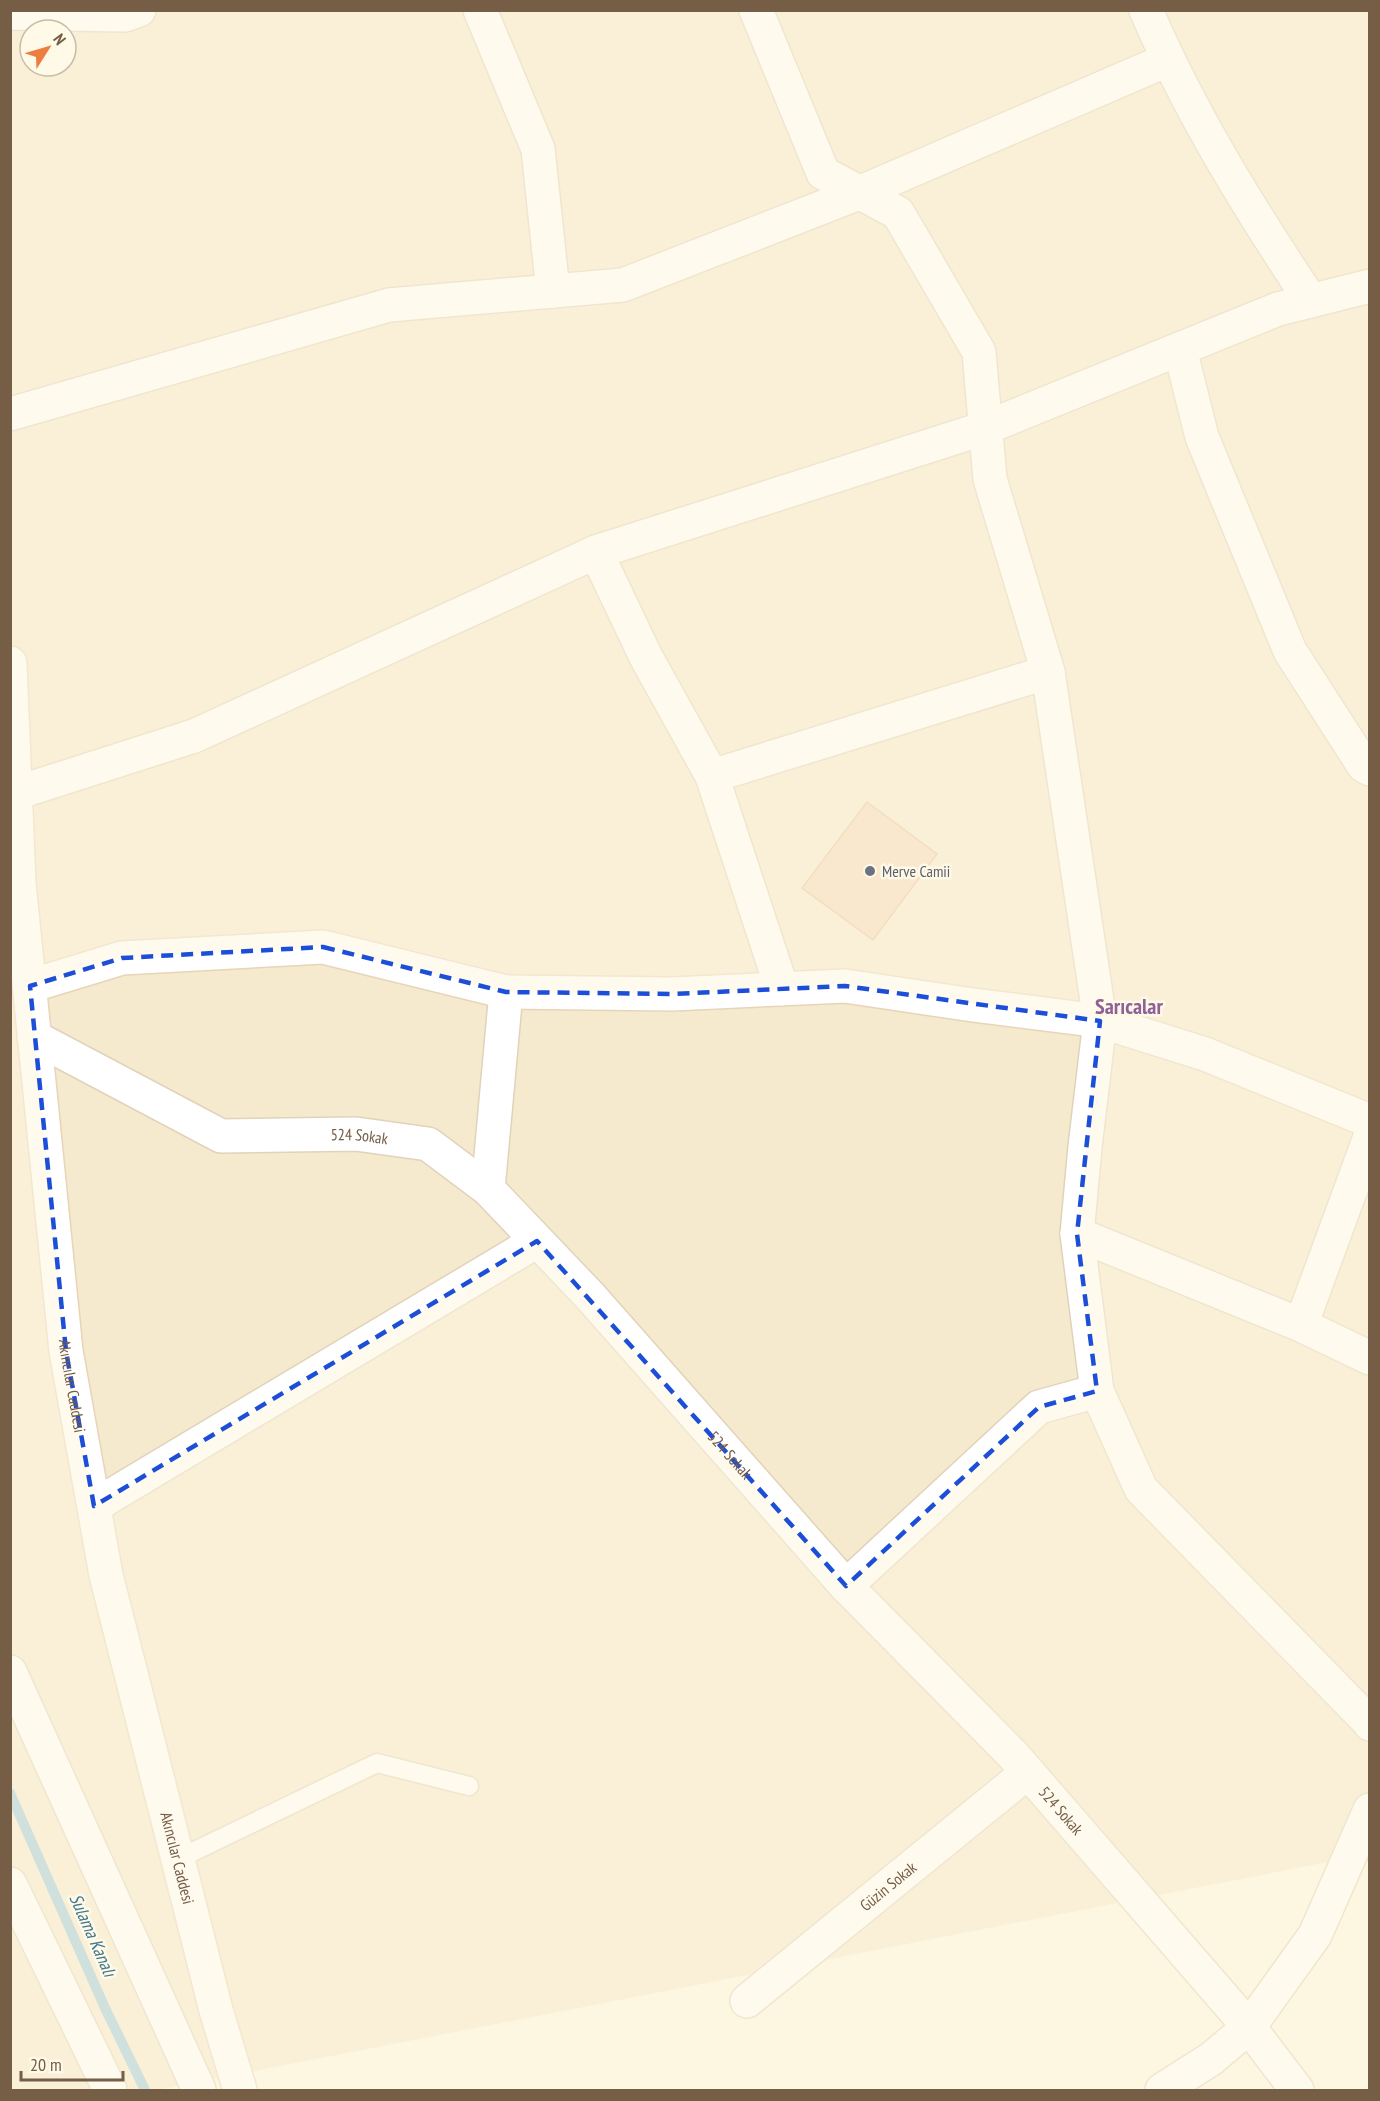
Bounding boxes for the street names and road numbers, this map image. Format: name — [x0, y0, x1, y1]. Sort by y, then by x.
street label: 524 Sokak — [330, 1124, 390, 1148]
street label: Akıncılar Caddesi — [55, 1338, 90, 1434]
street label: 524 Sokak — [704, 1427, 757, 1484]
street label: 524 Sokak — [1035, 1782, 1088, 1839]
street label: Akıncılar Caddesi — [156, 1810, 199, 1906]
street label: Güzin Sokak — [856, 1857, 921, 1915]

